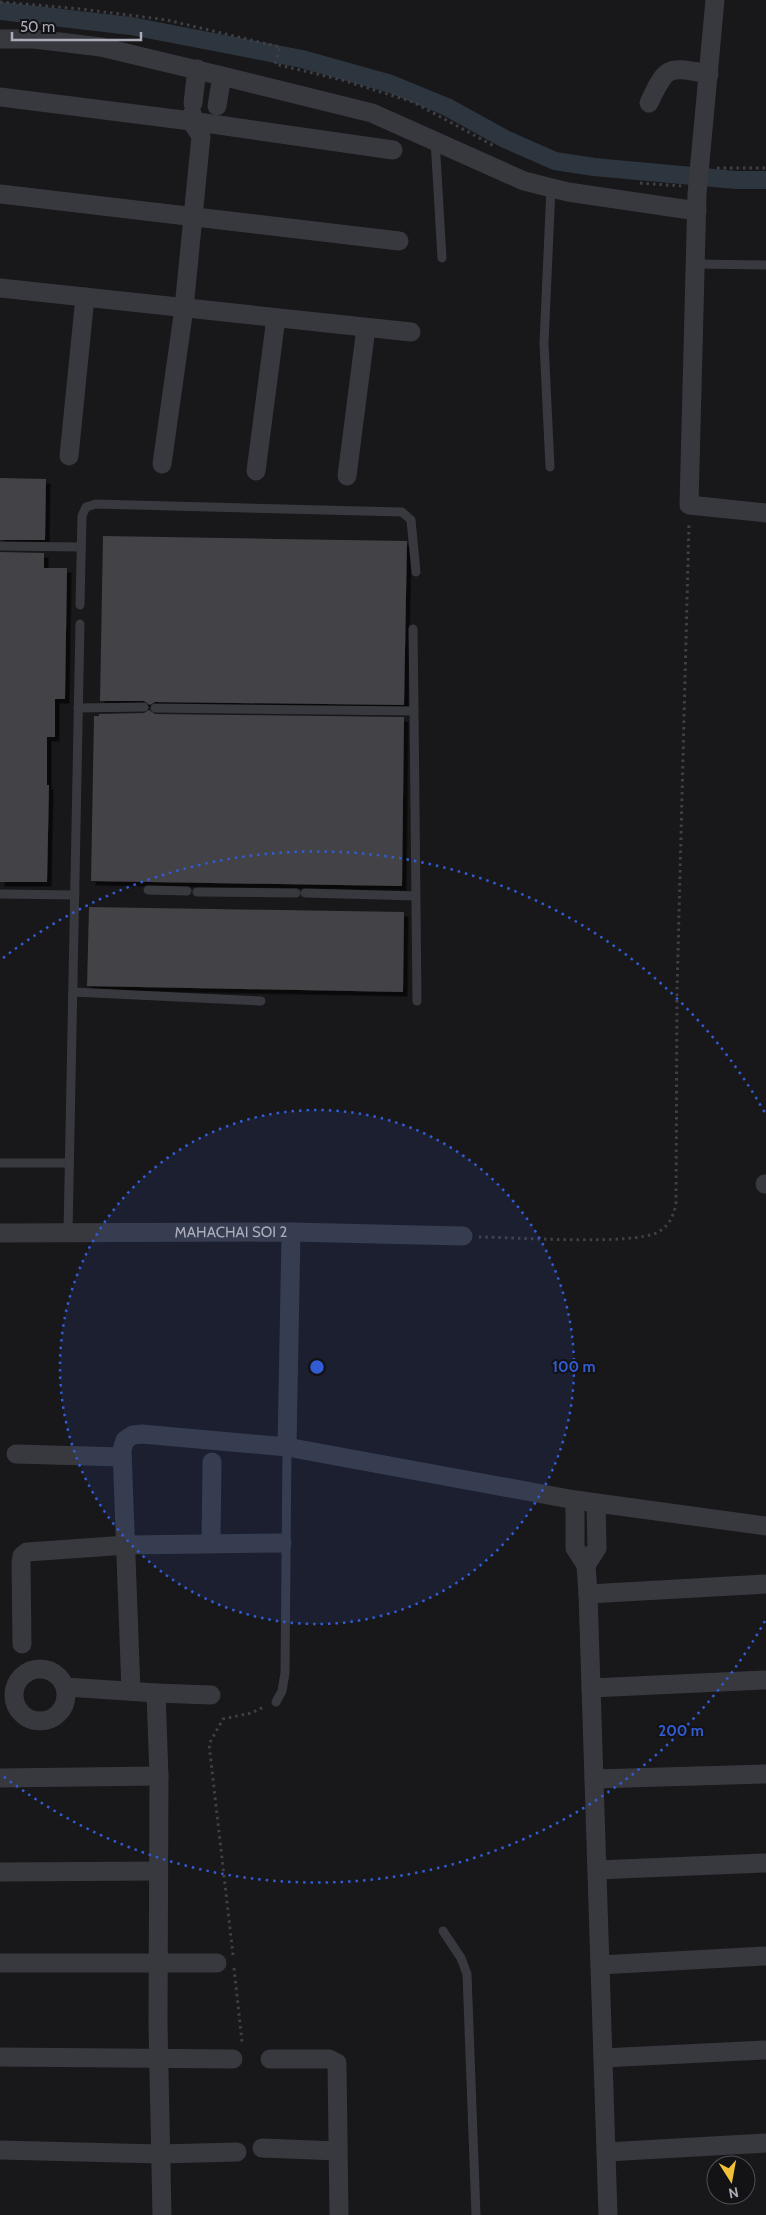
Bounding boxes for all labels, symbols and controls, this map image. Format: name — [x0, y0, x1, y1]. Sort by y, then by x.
scale bar — [12, 10, 141, 42]
text: 50 m — [20, 18, 55, 36]
street label: MAHACHAI SOI 2 — [175, 1223, 288, 1241]
centre of rings — [308, 1358, 326, 1376]
text: 100 m — [552, 1358, 596, 1376]
text: 200 m — [658, 1722, 704, 1740]
north arrow — [706, 2155, 756, 2205]
text: N — [727, 2183, 740, 2203]

